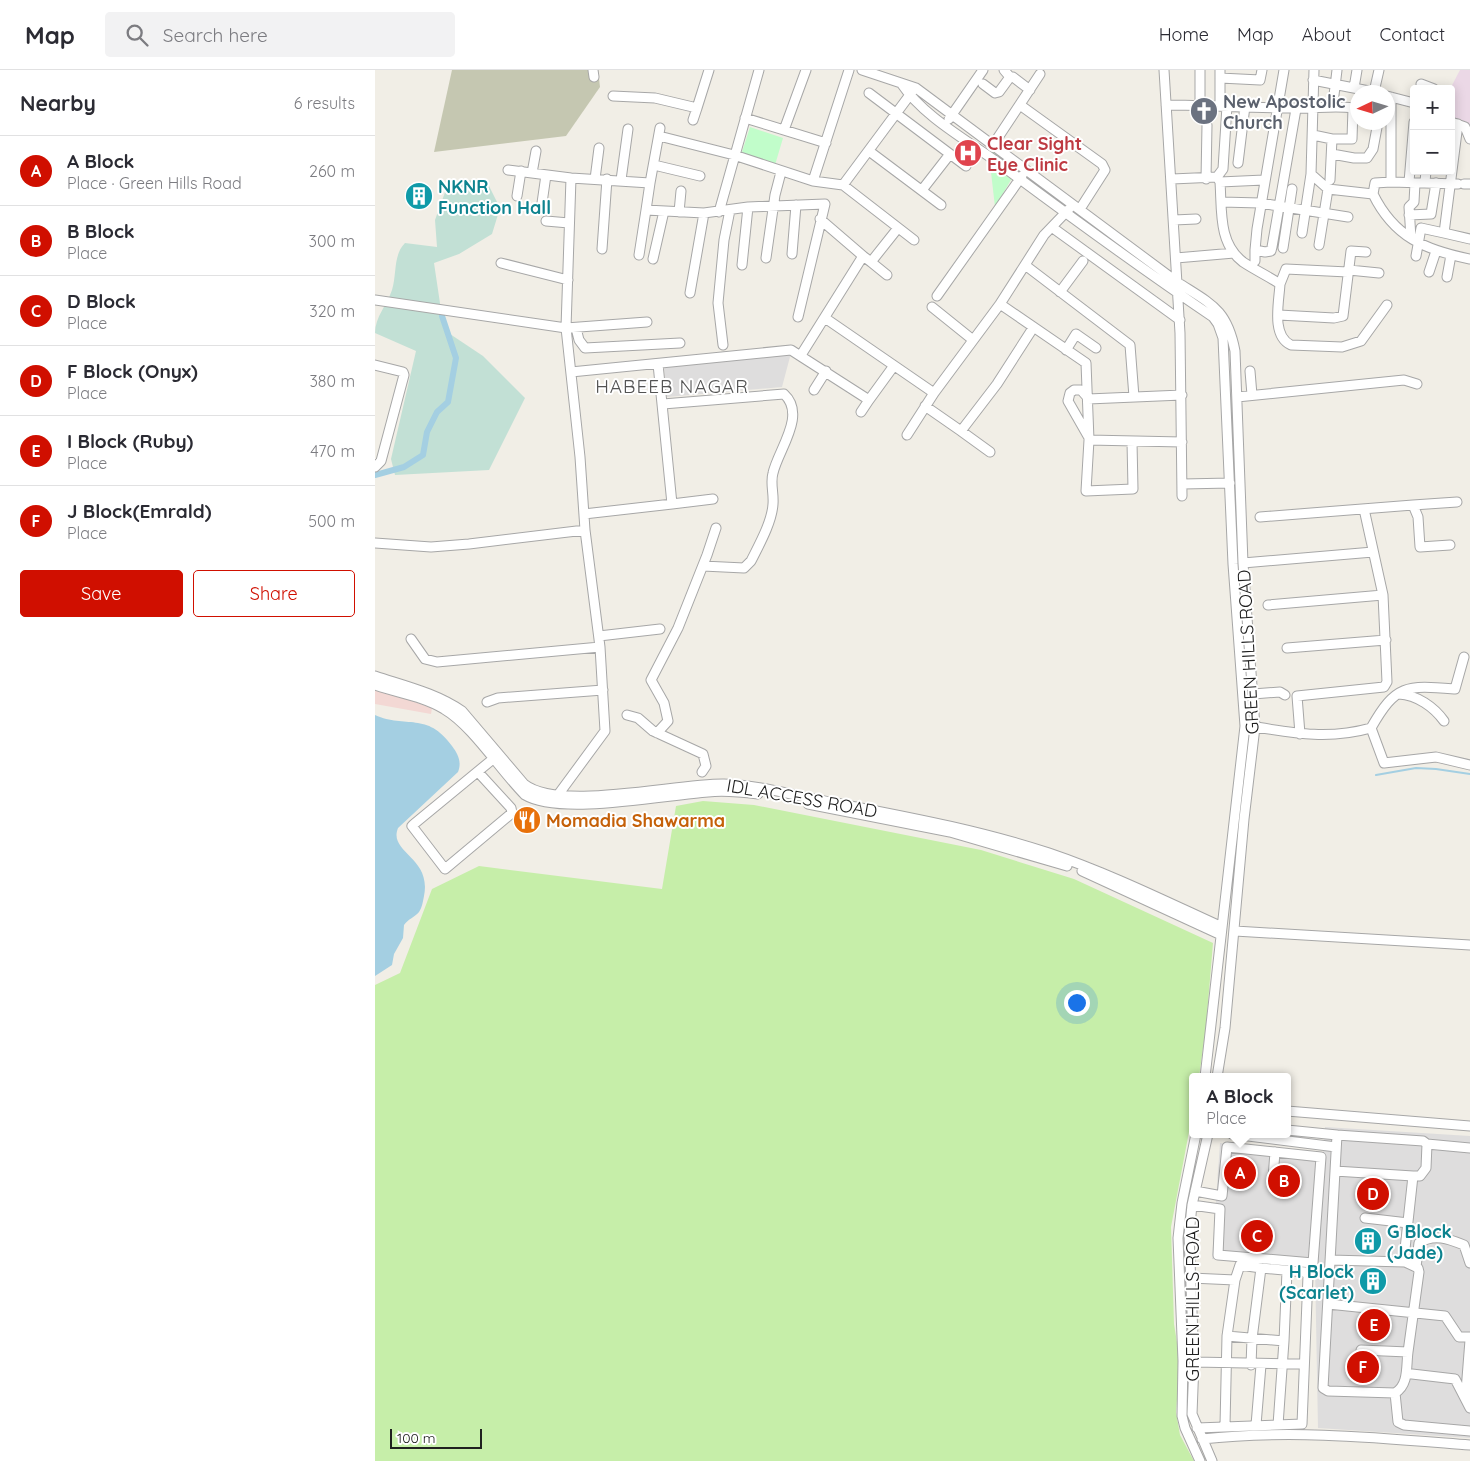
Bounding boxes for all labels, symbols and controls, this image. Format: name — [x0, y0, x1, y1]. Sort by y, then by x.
search box — [105, 12, 455, 57]
text: Map — [25, 20, 75, 50]
icon: search — [123, 21, 151, 49]
text: Search here — [163, 23, 268, 47]
text: Home — [1159, 23, 1209, 46]
text: Map — [1237, 23, 1274, 46]
text: About — [1302, 23, 1352, 46]
text: Contact — [1380, 23, 1445, 46]
north arrow — [1350, 85, 1395, 130]
map controls — [1410, 85, 1455, 175]
button: + — [1410, 85, 1455, 130]
text: Nearby — [20, 90, 96, 116]
place label: New Apostolic Church — [1223, 90, 1345, 134]
text: 6 results — [294, 93, 355, 113]
church icon: New Apostolic Church — [1189, 96, 1219, 126]
button: − — [1410, 130, 1455, 175]
place label: Clear Sight Eye Clinic — [987, 132, 1082, 176]
hospital icon: Clear Sight Eye Clinic — [953, 138, 983, 168]
text: A Block — [67, 149, 134, 173]
text: A — [31, 161, 41, 181]
text: 260 m — [309, 161, 355, 181]
text: Place · Green Hills Road — [67, 173, 242, 193]
place label: NKNR Function Hall — [438, 175, 551, 219]
building icon: NKNR Function Hall — [404, 181, 434, 211]
text: B Block — [67, 219, 135, 243]
text: B — [31, 231, 41, 251]
text: 300 m — [309, 231, 355, 251]
text: Place — [67, 243, 107, 263]
text: D Block — [67, 289, 136, 313]
text: C — [31, 301, 41, 321]
text: 320 m — [309, 301, 355, 321]
text: Place — [67, 313, 107, 333]
text: F Block (Onyx) — [67, 359, 198, 383]
text: D — [30, 371, 42, 391]
text: 380 m — [309, 371, 355, 391]
district label: HABEEB NAGAR — [595, 374, 749, 398]
text: Place — [67, 383, 107, 403]
text: I Block (Ruby) — [67, 429, 193, 453]
text: E — [31, 441, 41, 461]
text: 470 m — [310, 441, 355, 461]
text: Place — [67, 453, 107, 473]
text: J Block(Emrald) — [67, 499, 211, 523]
text: F — [32, 511, 41, 531]
text: 500 m — [308, 511, 355, 531]
text: Place — [67, 523, 107, 543]
street label: GREEN HILLS ROAD — [1232, 569, 1264, 735]
button: Save — [20, 570, 183, 617]
button: Share — [193, 570, 355, 617]
street label: IDL ACCESS ROAD — [725, 773, 879, 823]
restaurant icon: Momadia Shawarma — [512, 805, 542, 835]
place label: Momadia Shawarma — [546, 809, 725, 832]
your location — [1064, 990, 1090, 1016]
popup — [1189, 1073, 1291, 1138]
text: A Block — [1206, 1084, 1274, 1108]
text: Place — [1206, 1108, 1247, 1128]
pin: A — [1224, 1154, 1256, 1192]
pin: B — [1268, 1162, 1300, 1200]
pin: D — [1357, 1175, 1389, 1213]
street label: GREEN HILLS ROAD — [1181, 1217, 1204, 1381]
pin: C — [1241, 1217, 1273, 1255]
place label: G Block (Jade) — [1387, 1220, 1452, 1264]
building icon: G Block (Jade) — [1353, 1226, 1383, 1256]
place label: H Block (Scarlet) — [1279, 1260, 1354, 1304]
building icon: H Block (Scarlet) — [1358, 1266, 1388, 1296]
pin: E — [1358, 1306, 1390, 1344]
pin: F — [1347, 1348, 1379, 1386]
scale bar — [390, 1426, 483, 1449]
text: 100 m — [397, 1429, 435, 1447]

